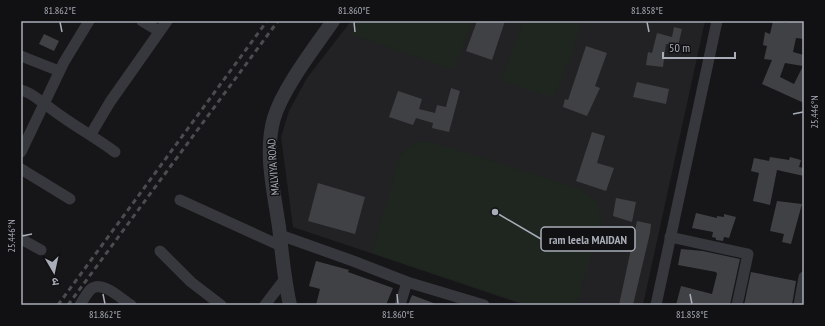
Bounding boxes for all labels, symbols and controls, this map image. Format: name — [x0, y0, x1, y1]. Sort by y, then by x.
text: 81.862°E — [44, 4, 76, 17]
text: 81.860°E — [338, 4, 370, 17]
text: 81.858°E — [631, 4, 663, 17]
scale bar — [663, 34, 735, 60]
text: 50 m — [669, 40, 690, 55]
text: 25.446°N — [808, 95, 821, 129]
street label: MALVIYA ROAD — [264, 138, 282, 196]
text: 25.446°N — [5, 219, 18, 253]
callout: ram leela MAIDAN — [541, 227, 635, 251]
text: ram leela MAIDAN — [549, 232, 627, 247]
north arrow — [34, 252, 74, 292]
text: उ — [51, 274, 60, 289]
text: 81.862°E — [89, 308, 121, 321]
text: 81.860°E — [382, 308, 414, 321]
text: 81.858°E — [676, 308, 708, 321]

